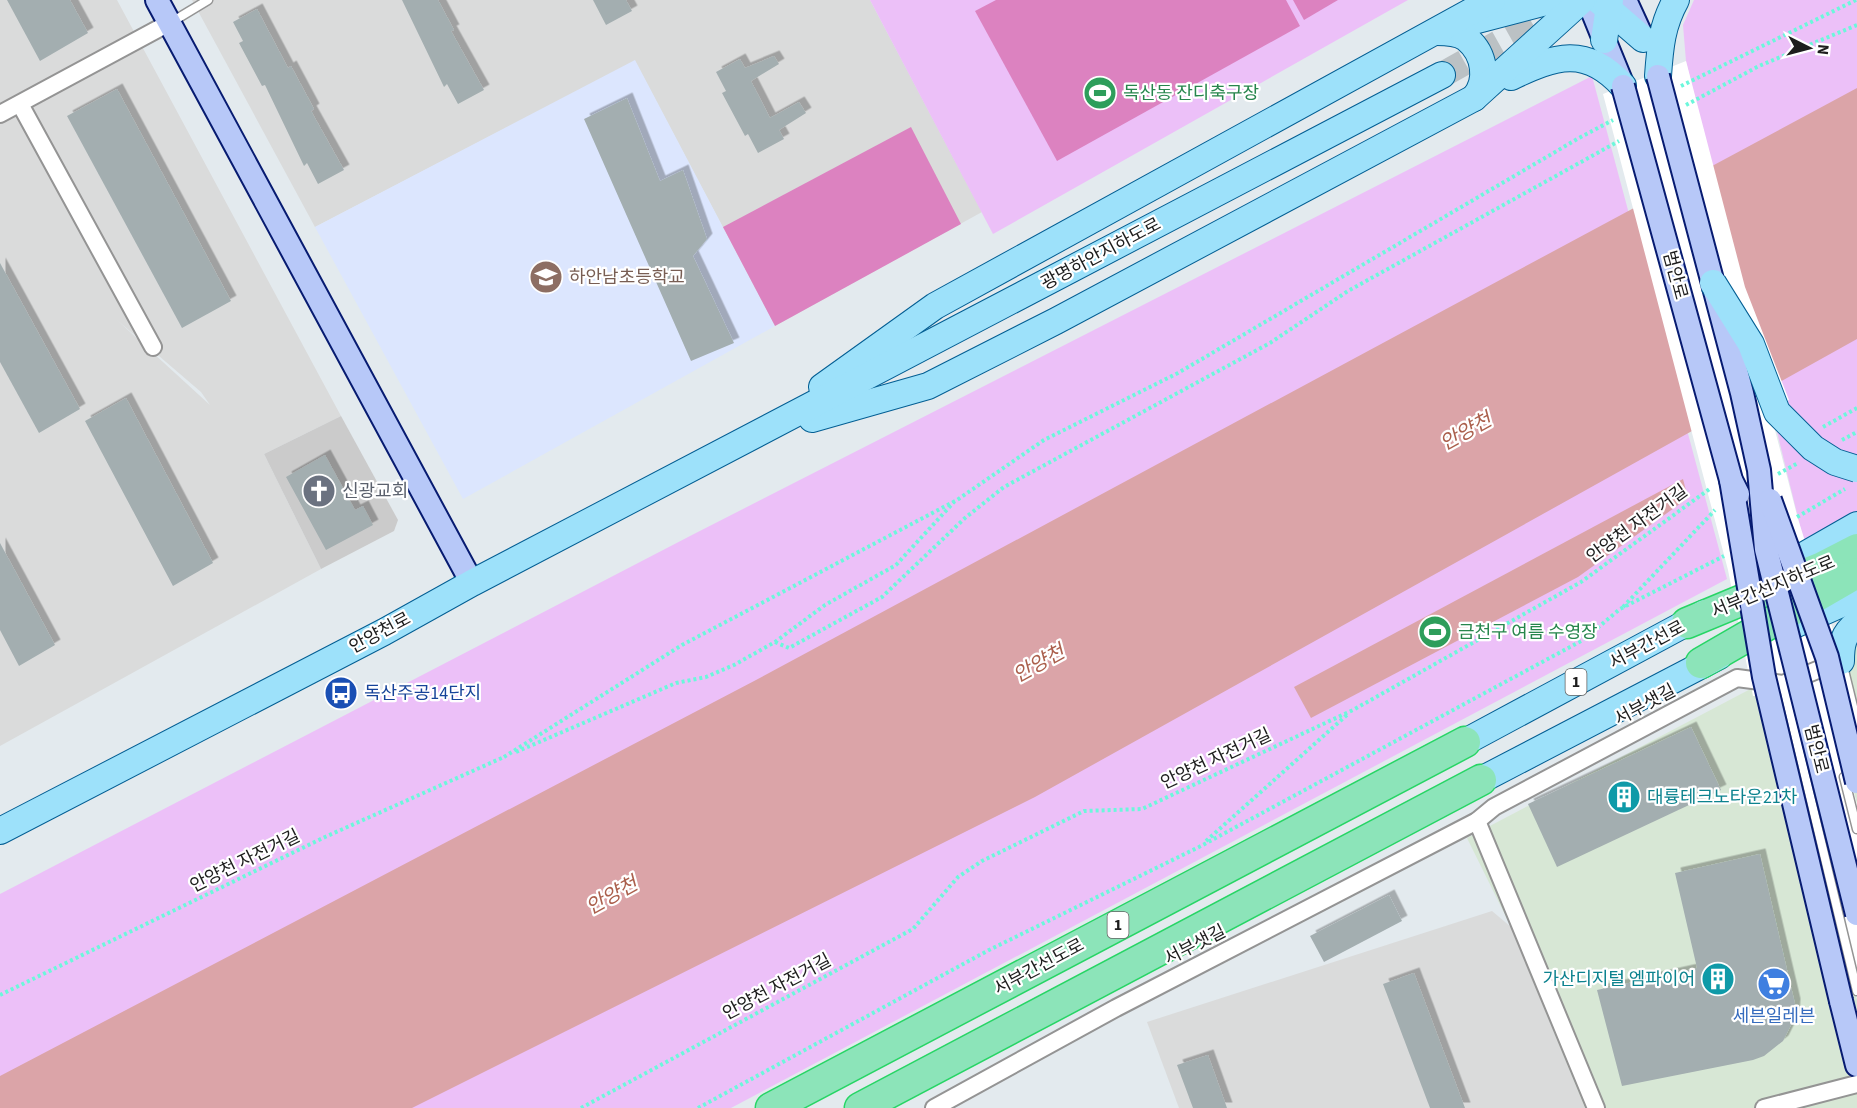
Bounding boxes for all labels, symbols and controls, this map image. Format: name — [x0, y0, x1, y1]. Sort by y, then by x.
north arrow — [1779, 18, 1839, 78]
text: N — [1811, 43, 1834, 56]
sports icon: 독산동 잔디축구장 — [1082, 75, 1118, 111]
place label: 독산동 잔디축구장 — [1123, 81, 1259, 106]
street label: 광명하안지하도로 — [1037, 212, 1165, 296]
street label: 범안로 — [1656, 248, 1694, 302]
school or university icon: 하안남초등학교 — [528, 259, 564, 295]
place label: 하안남초등학교 — [569, 265, 685, 290]
water label: 안양천 — [1435, 405, 1499, 458]
church icon: 신광교회 — [301, 473, 337, 509]
place label: 신광교회 — [342, 479, 408, 504]
street label: 안양천 자전거길 — [1581, 479, 1693, 569]
street label: 서부간선지하도로 — [1707, 550, 1839, 624]
street label: 안양천로 — [345, 606, 415, 660]
sports icon: 금천구 여름 수영장 — [1417, 614, 1453, 650]
street label: 서부간선로 — [1605, 615, 1689, 675]
place label: 금천구 여름 수영장 — [1458, 620, 1598, 645]
water label: 안양천 — [1008, 637, 1072, 690]
road number: 1 — [1566, 669, 1586, 695]
bus stop icon: 독산주공14단지 — [323, 675, 359, 711]
street label: 서부샛길 — [1610, 678, 1680, 732]
place label: 독산주공14단지 — [364, 681, 481, 706]
street label: 안양천 자전거길 — [1157, 722, 1275, 796]
street label: 범안로 — [1798, 722, 1834, 776]
building icon: 대륭테크노타운21차 — [1606, 779, 1642, 815]
place label: 대륭테크노타운21차 — [1647, 785, 1798, 810]
street label: 안양천 자전거길 — [186, 824, 304, 898]
water label: 안양천 — [581, 869, 645, 922]
road number: 1 — [1108, 912, 1128, 938]
street label: 서부샛길 — [1160, 919, 1230, 971]
street label: 서부간선도로 — [989, 933, 1089, 1001]
street label: 안양천 자전거길 — [718, 948, 836, 1026]
building icon: 가산디지털 엠파이어 — [1700, 961, 1736, 997]
supermarket icon: 세븐일레븐 — [1756, 966, 1792, 1002]
place label: 가산디지털 엠파이어 — [1542, 967, 1695, 992]
place label: 세븐일레븐 — [1733, 1004, 1815, 1029]

